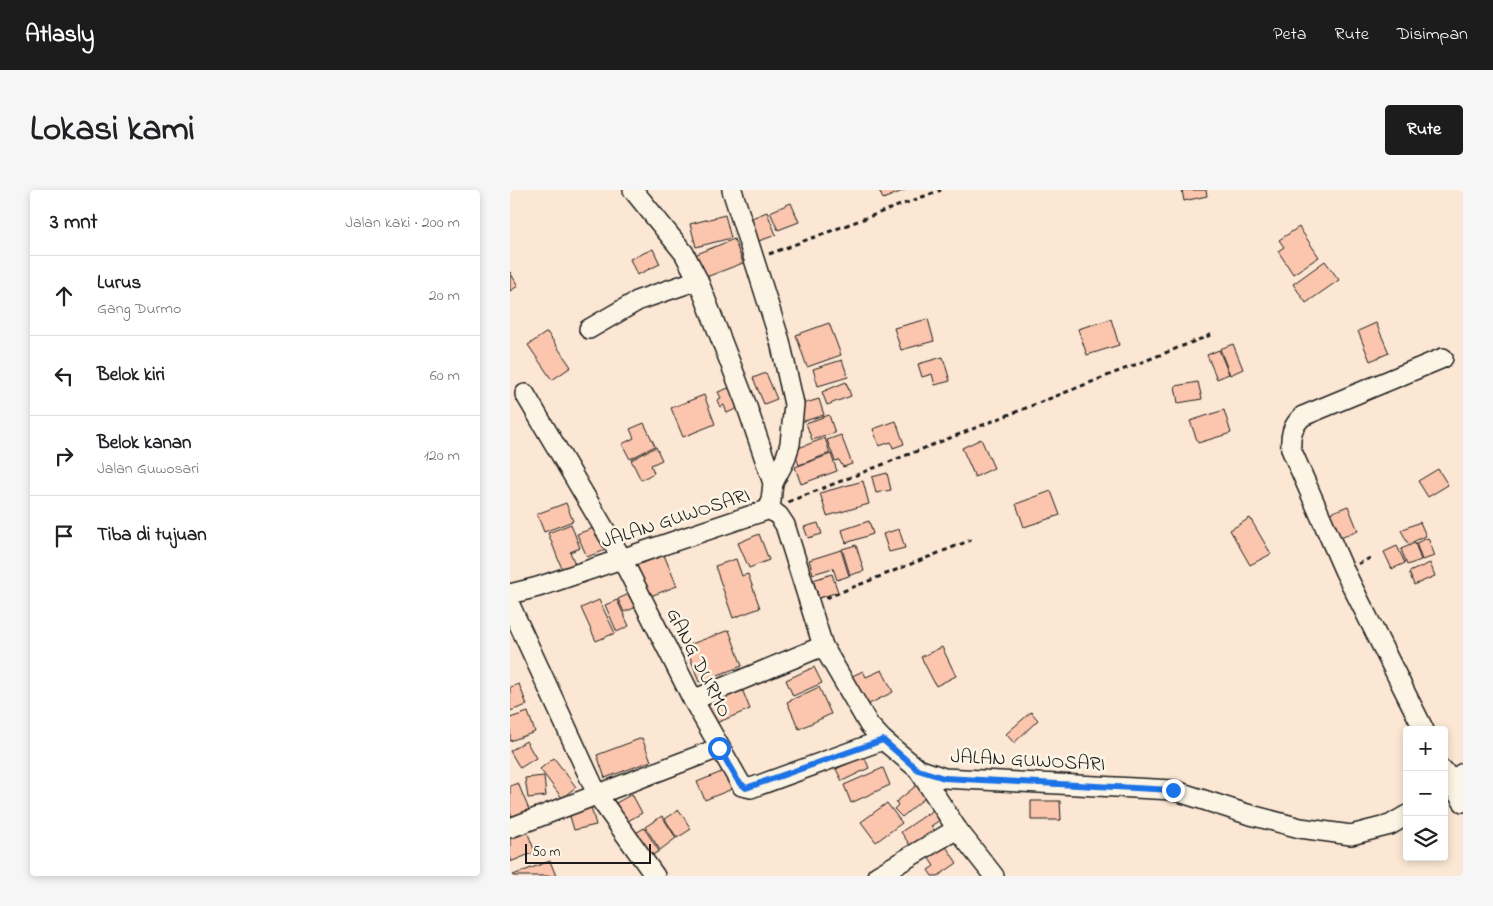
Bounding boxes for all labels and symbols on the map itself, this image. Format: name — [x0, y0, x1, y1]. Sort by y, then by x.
street label: JALAN GUWOSARI — [598, 482, 754, 557]
street label: GANG DURMO — [658, 603, 738, 723]
route start — [708, 737, 731, 760]
street label: JALAN GUWOSARI — [950, 743, 1106, 780]
route end — [1162, 779, 1185, 802]
scale bar — [525, 841, 651, 864]

